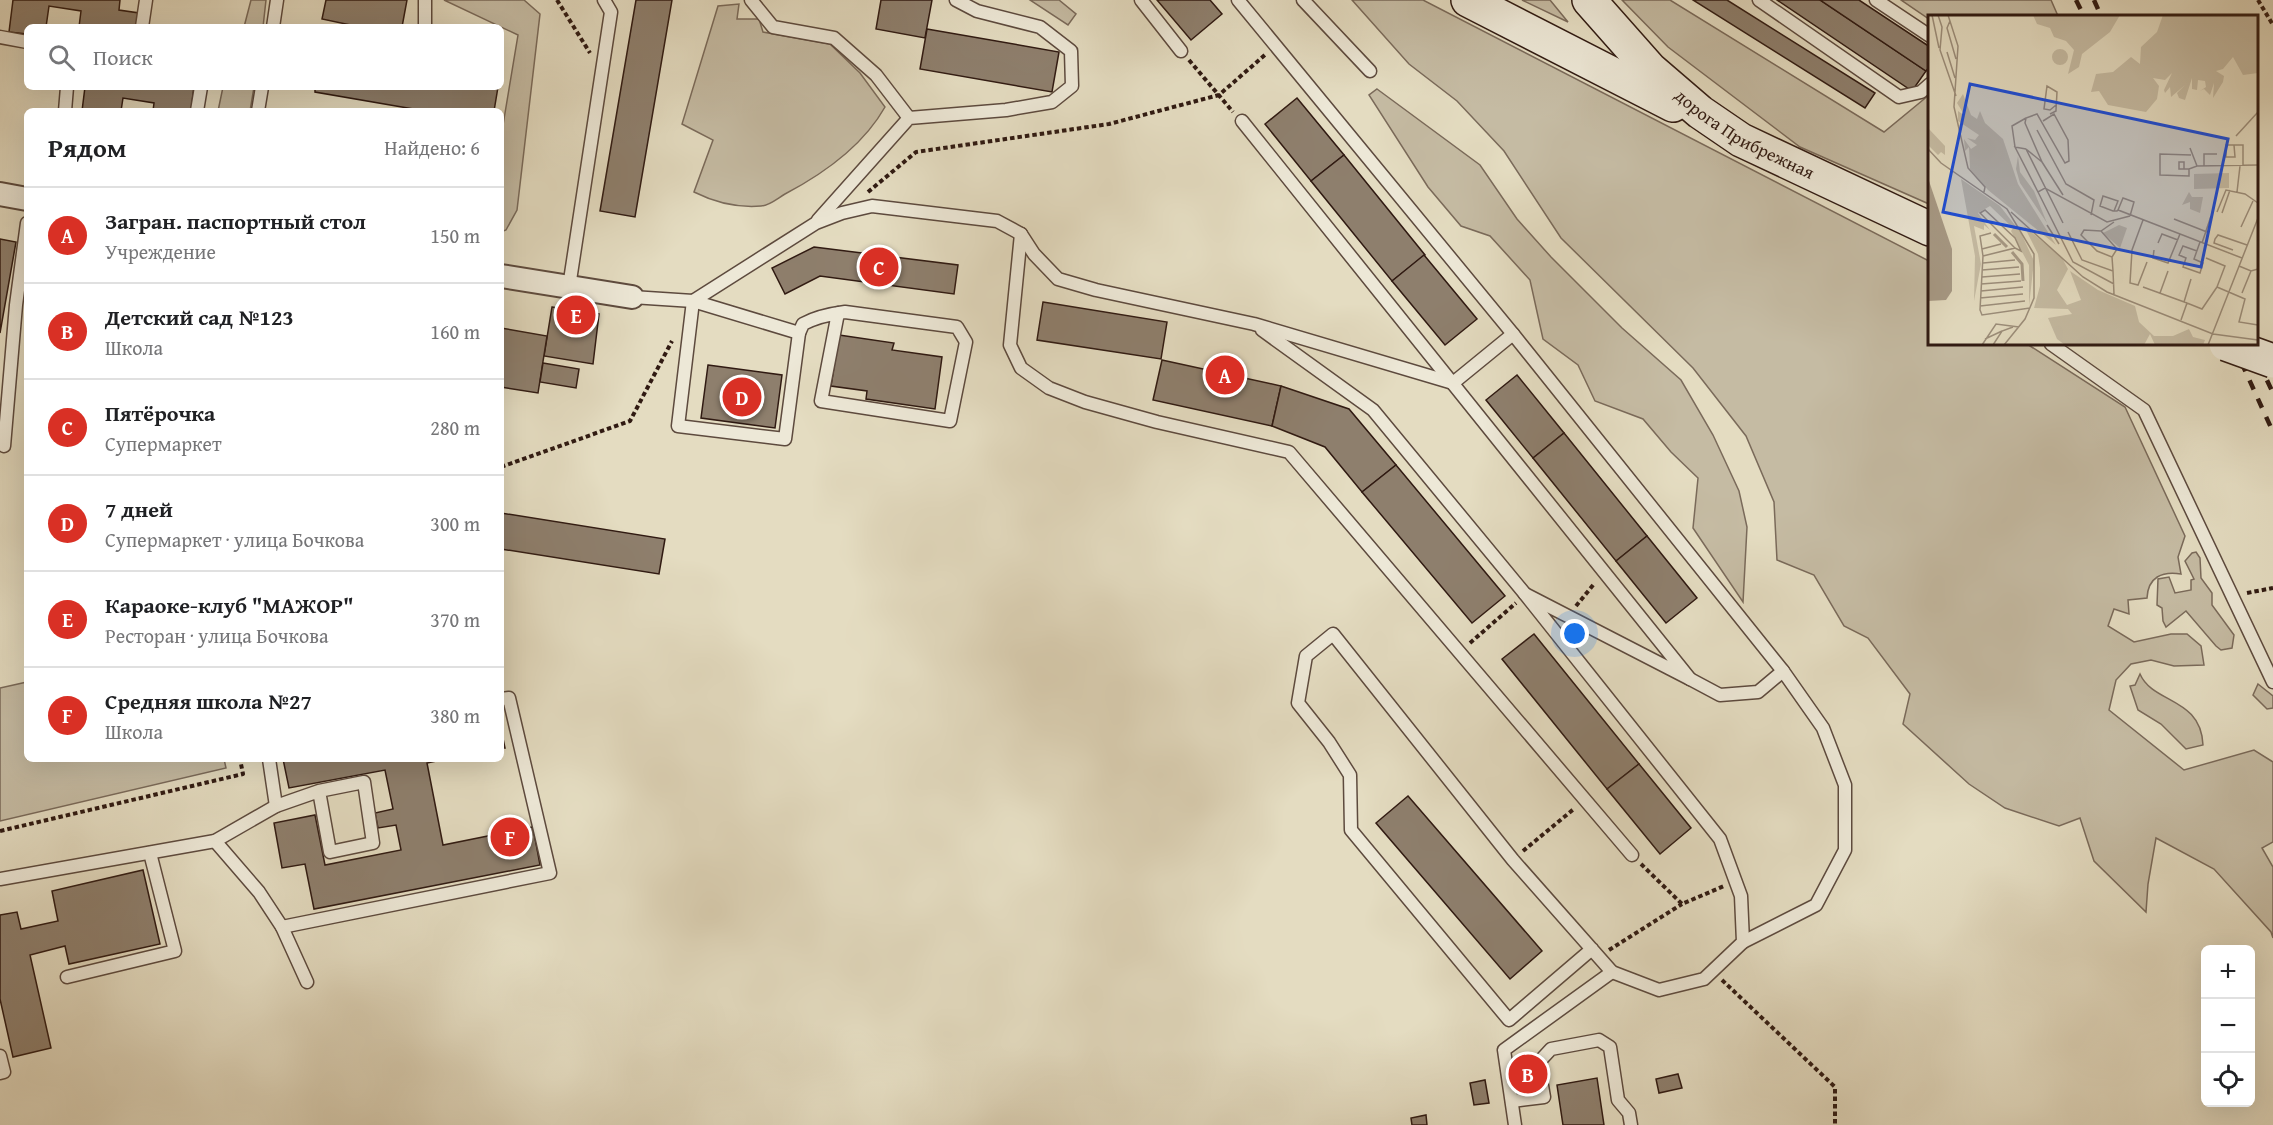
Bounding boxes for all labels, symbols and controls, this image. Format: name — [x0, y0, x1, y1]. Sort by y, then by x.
inset map — [1928, 15, 2258, 345]
search box — [24, 24, 504, 90]
icon: search — [45, 41, 78, 74]
text: Поиск — [93, 41, 153, 73]
street label: дорога Прибрежная — [1669, 82, 1819, 186]
text: Рядом — [48, 128, 126, 167]
text: Найдено: 6 — [384, 133, 480, 162]
text: Загран. паспортный стол — [105, 205, 366, 237]
text: A — [61, 221, 74, 250]
text: 150 m — [430, 221, 480, 250]
text: Учреждение — [105, 237, 216, 266]
pin: C — [860, 244, 898, 290]
pin: E — [556, 292, 596, 338]
text: Детский сад №123 — [105, 301, 294, 333]
text: B — [61, 317, 74, 346]
text: 160 m — [430, 317, 480, 346]
text: Школа — [105, 333, 163, 362]
pin: A — [1206, 352, 1244, 398]
pin: D — [722, 374, 762, 420]
text: Пятёрочка — [105, 397, 215, 429]
text: C — [62, 413, 73, 442]
text: 280 m — [430, 413, 480, 442]
text: Супермаркет — [105, 429, 222, 458]
text: 7 дней — [105, 493, 173, 525]
text: D — [61, 509, 74, 538]
text: 300 m — [430, 509, 480, 538]
text: Супермаркет · улица Бочкова — [105, 525, 364, 554]
text: Караоке-клуб "МАЖОР" — [105, 589, 354, 621]
text: E — [62, 605, 73, 634]
text: 370 m — [430, 605, 480, 634]
your location — [1560, 619, 1589, 648]
text: Ресторан · улица Бочкова — [105, 621, 329, 650]
text: Средняя школа №27 — [105, 685, 312, 717]
text: F — [62, 701, 73, 730]
text: 380 m — [430, 701, 480, 730]
text: Школа — [105, 717, 163, 746]
pin: F — [490, 814, 530, 860]
map controls — [2201, 945, 2255, 1107]
button: + — [2201, 945, 2255, 999]
button: − — [2201, 999, 2255, 1053]
pin: B — [1508, 1052, 1547, 1096]
button: locate — [2201, 1053, 2255, 1107]

